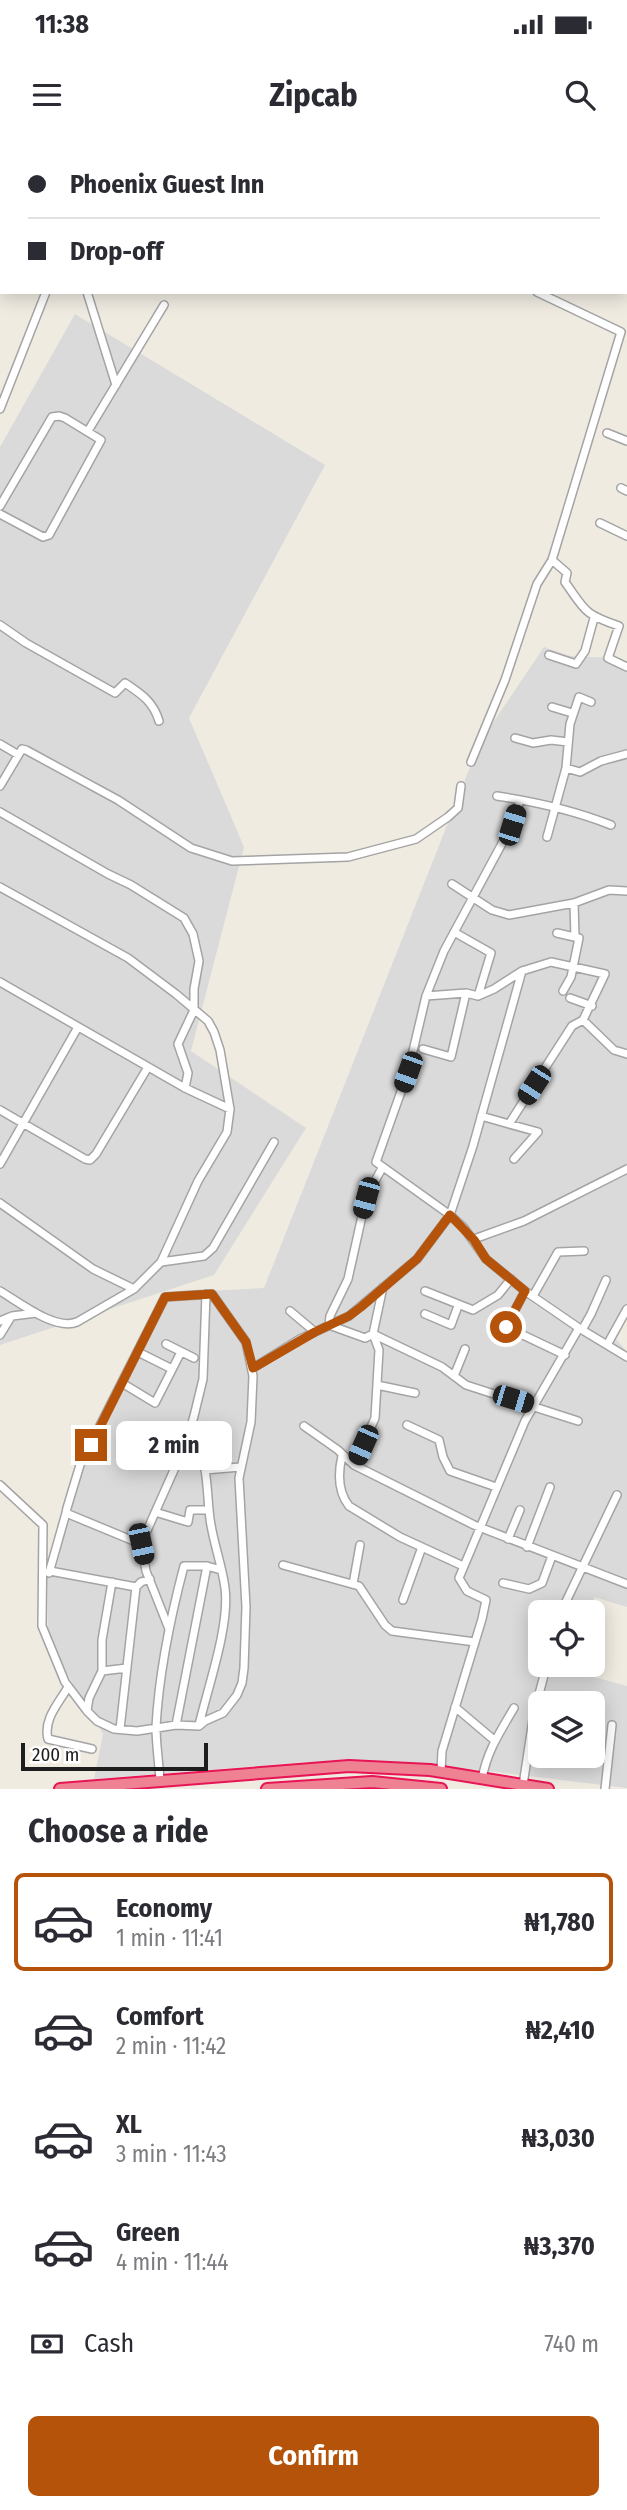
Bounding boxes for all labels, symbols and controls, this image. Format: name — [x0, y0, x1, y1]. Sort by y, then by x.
text: 11:38 — [35, 9, 89, 40]
icon: menu — [28, 76, 66, 114]
text: Zipcab — [269, 76, 358, 114]
icon: search — [561, 76, 599, 114]
text: Phoenix Guest Inn — [70, 169, 264, 200]
text: Drop-off — [70, 236, 163, 267]
car — [496, 802, 529, 848]
car — [391, 1049, 426, 1095]
car — [514, 1062, 555, 1108]
car — [351, 1175, 382, 1221]
route start — [490, 1311, 522, 1343]
car — [490, 1383, 537, 1415]
callout: 2 min — [116, 1420, 231, 1470]
car — [345, 1422, 382, 1468]
route end — [75, 1429, 107, 1461]
text: 2 min — [149, 1431, 200, 1459]
car — [127, 1521, 156, 1567]
map controls — [528, 1600, 605, 1768]
button: locate — [528, 1600, 605, 1677]
button: layers — [528, 1691, 605, 1768]
scale bar — [21, 1740, 208, 1772]
text: 200 m — [32, 1743, 79, 1766]
text: Choose a ride — [28, 1812, 209, 1850]
icon: car — [32, 1891, 95, 1954]
text: Economy — [116, 1893, 212, 1924]
text: ₦1,780 — [524, 1907, 595, 1938]
text: 1 min · 11:41 — [116, 1924, 223, 1952]
icon: car — [32, 1999, 95, 2062]
text: Comfort — [116, 2001, 204, 2032]
text: ₦2,410 — [526, 2015, 595, 2046]
text: 2 min · 11:42 — [116, 2032, 226, 2060]
icon: car — [32, 2107, 95, 2170]
text: XL — [116, 2109, 142, 2140]
text: ₦3,030 — [521, 2123, 595, 2154]
text: 3 min · 11:43 — [116, 2140, 227, 2168]
icon: car — [32, 2215, 95, 2278]
text: Green — [116, 2217, 180, 2248]
text: ₦3,370 — [524, 2231, 595, 2262]
text: 4 min · 11:44 — [116, 2248, 228, 2276]
icon: cash — [28, 2325, 66, 2363]
text: Cash — [84, 2328, 134, 2359]
text: 740 m — [544, 2330, 599, 2358]
button: Confirm — [28, 2416, 599, 2496]

